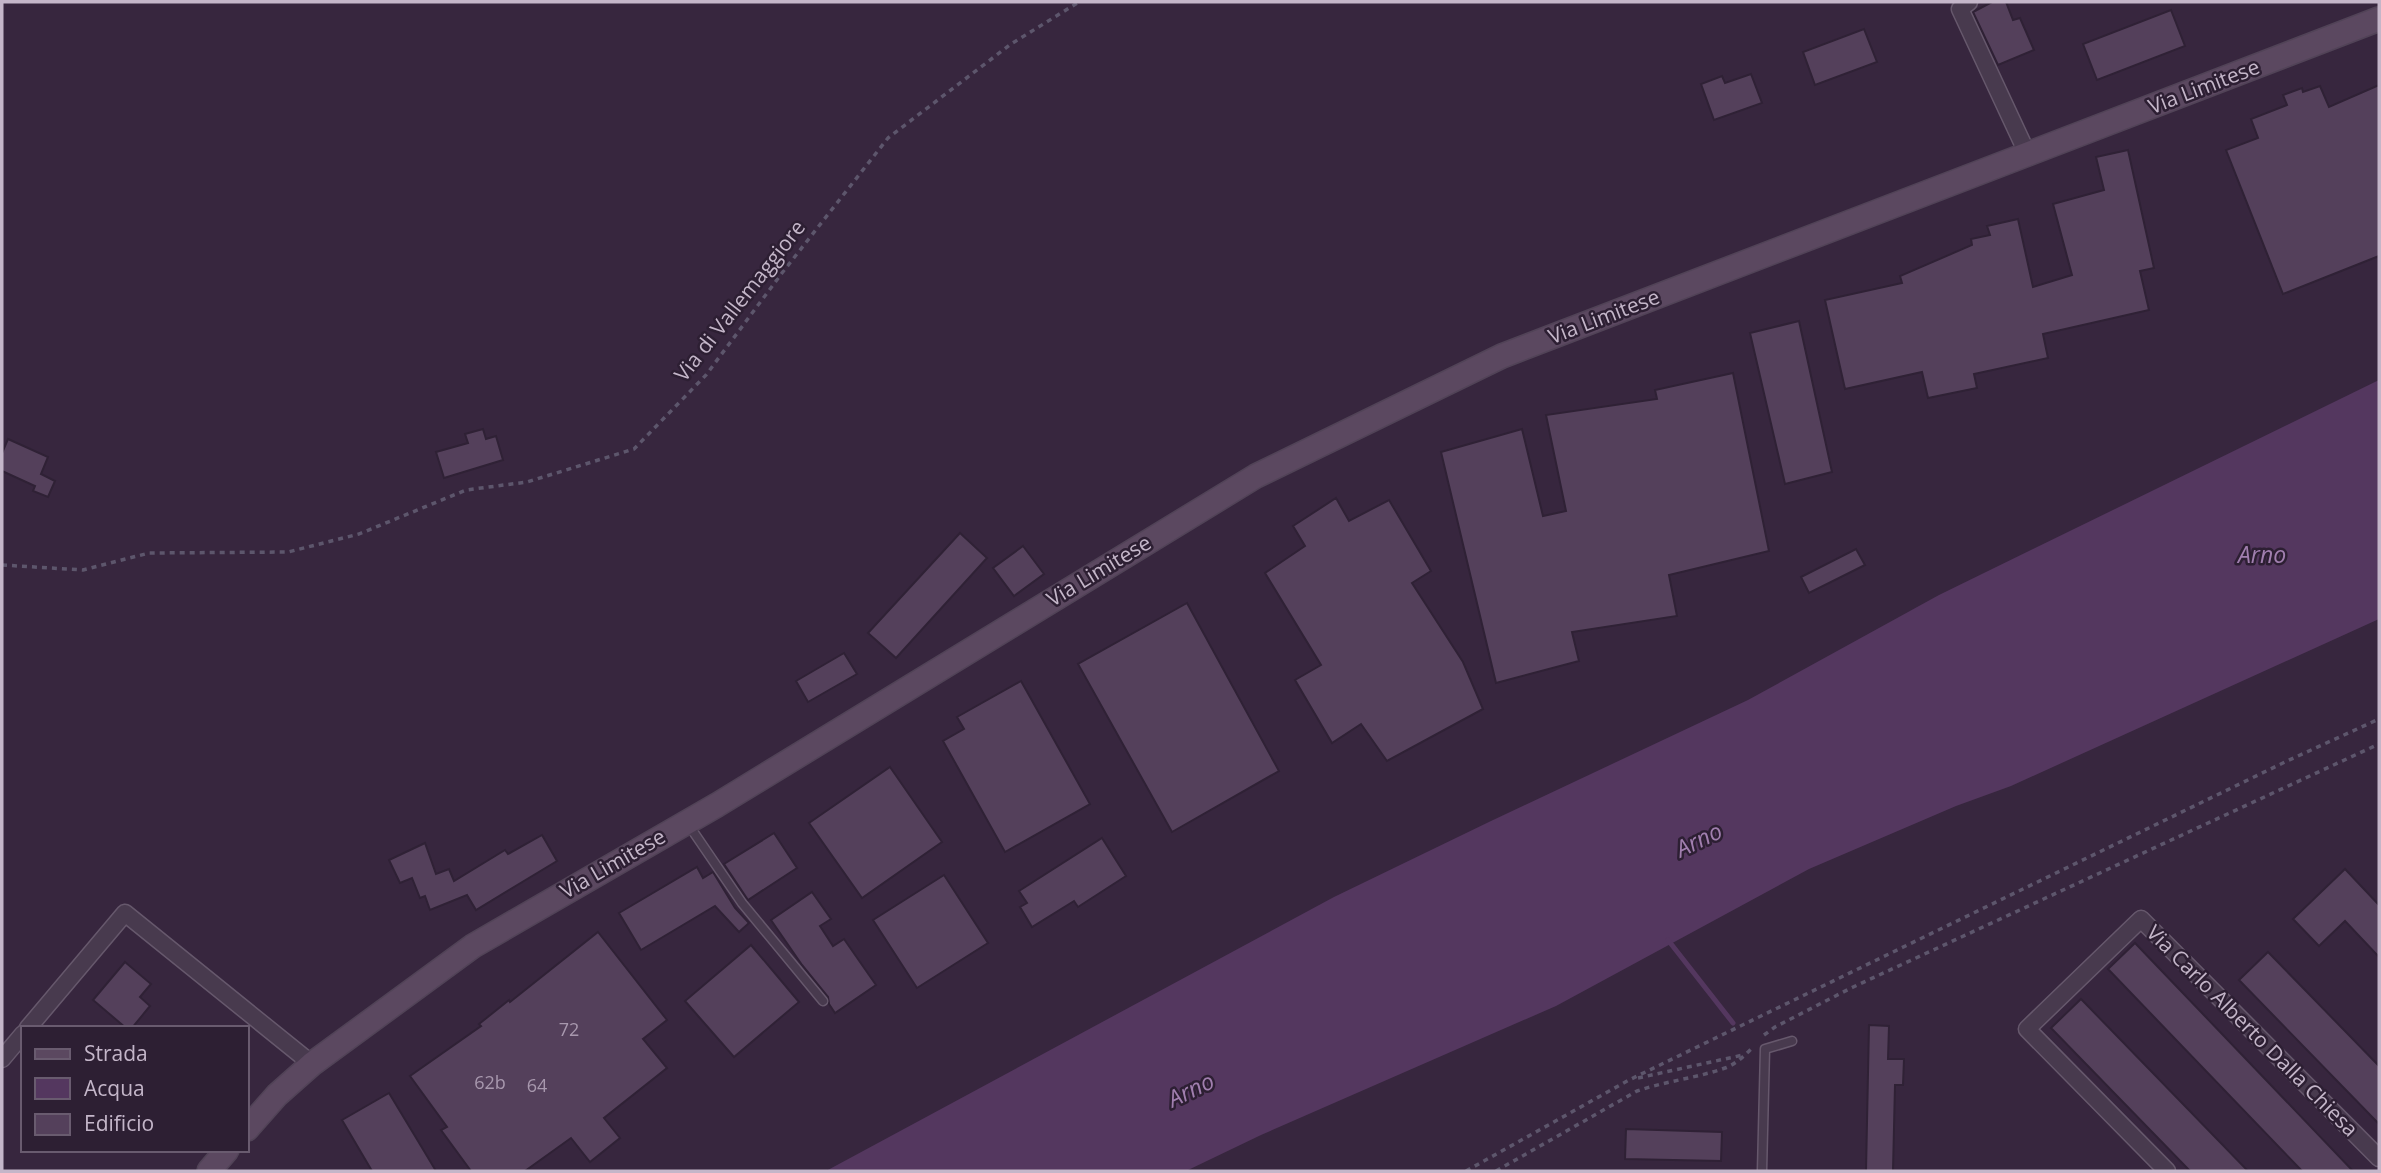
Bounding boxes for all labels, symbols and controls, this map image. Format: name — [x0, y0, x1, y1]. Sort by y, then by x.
street label: Via Limitese — [2144, 52, 2263, 120]
street label: Via di Vallemaggiore — [667, 214, 811, 387]
street label: Via Limitese — [1544, 282, 1663, 350]
street label: Via Limitese — [1041, 528, 1156, 612]
water label: Arno — [2236, 538, 2286, 570]
water label: Arno — [1668, 814, 1727, 865]
street label: Via Limitese — [555, 822, 670, 905]
street label: Via Carlo Alberto Dalla Chiesa — [2141, 918, 2365, 1142]
house number: 72 — [559, 1017, 579, 1041]
legend — [21, 1026, 248, 1152]
text: Strada — [84, 1039, 148, 1067]
water label: Arno — [1160, 1064, 1219, 1115]
house number: 62b — [474, 1070, 506, 1094]
house number: 64 — [527, 1073, 547, 1097]
text: Acqua — [84, 1074, 145, 1102]
text: Edificio — [84, 1109, 154, 1137]

